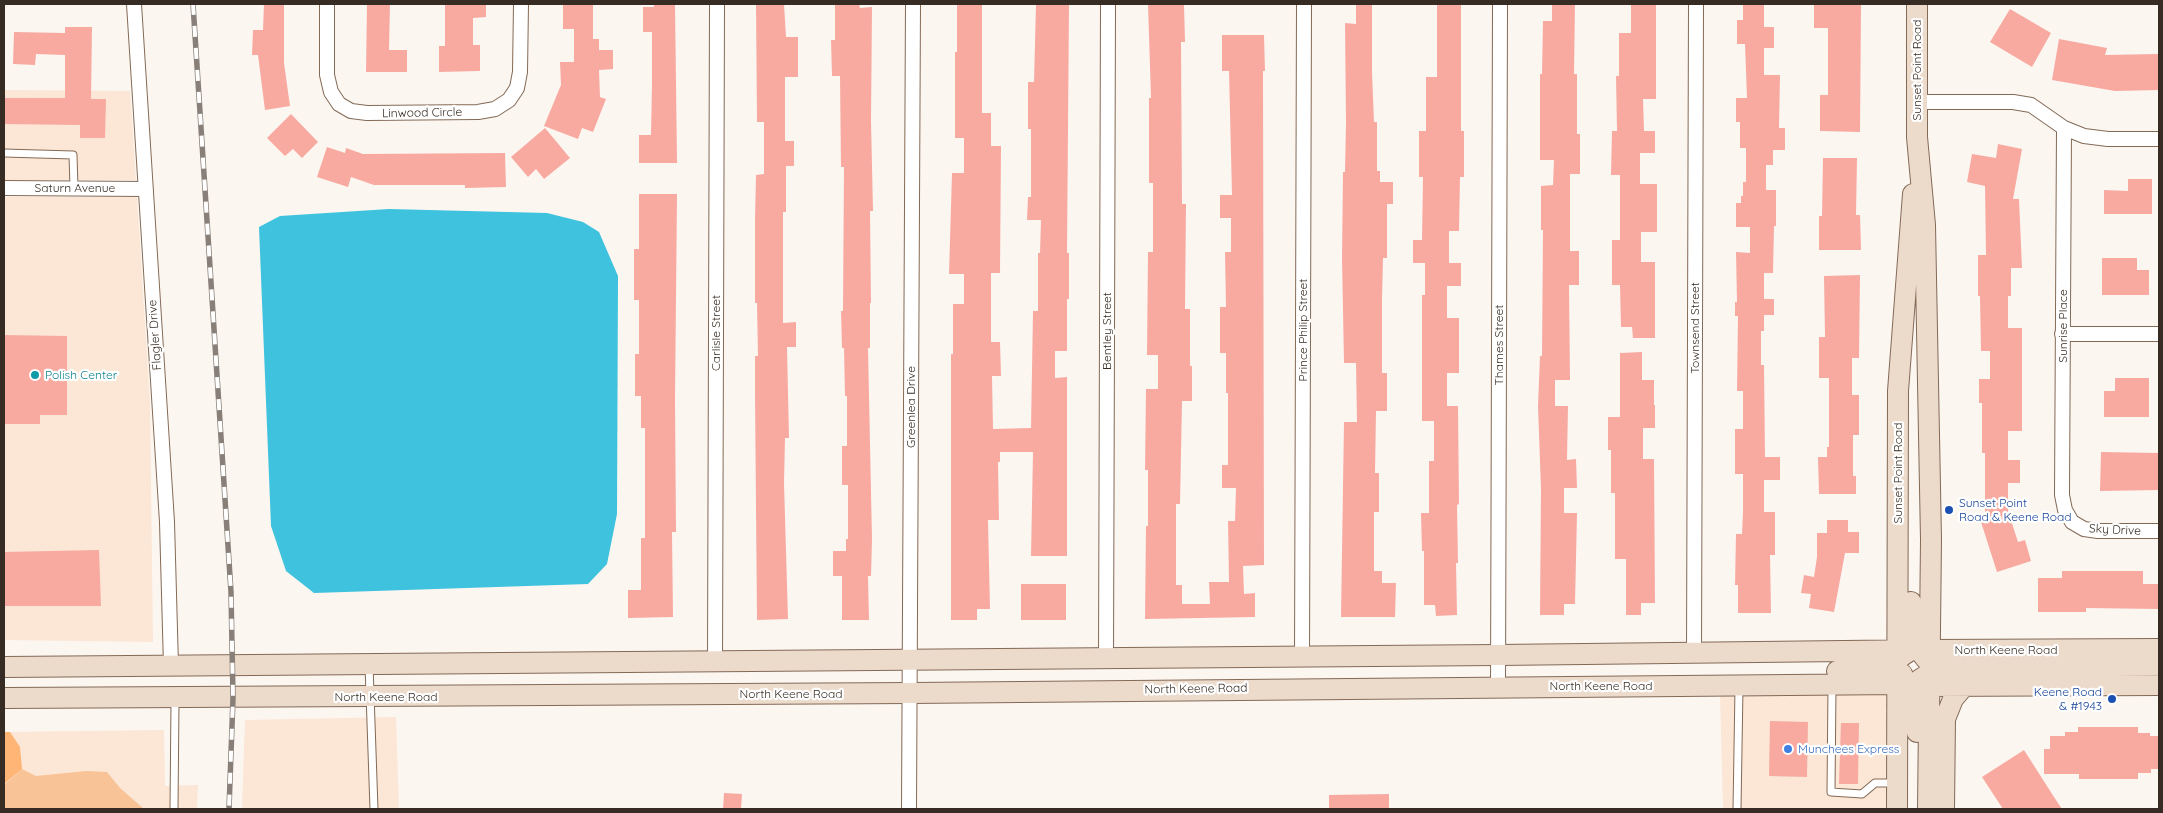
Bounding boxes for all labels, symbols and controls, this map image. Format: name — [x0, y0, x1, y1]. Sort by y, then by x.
street label: Sunset Point Road — [1910, 19, 1924, 121]
street label: Linwood Circle — [382, 105, 462, 121]
street label: Saturn Avenue — [35, 181, 115, 195]
street label: Prince Philip Street — [1296, 279, 1310, 381]
street label: Townsend Street — [1688, 282, 1702, 374]
street label: Sunrise Place — [2056, 289, 2070, 363]
street label: Bentley Street — [1100, 292, 1114, 370]
street label: Carlisle Street — [709, 295, 723, 371]
street label: Flagler Drive — [145, 299, 165, 371]
street label: Thames Street — [1492, 305, 1506, 385]
street label: Greenlea Drive — [904, 366, 918, 448]
place label: Polish Center — [45, 368, 117, 382]
marker: Polish Center — [29, 369, 41, 381]
street label: Sunset Point Road — [1891, 422, 1905, 524]
place label: Sunset Point Road & Keene Road — [1959, 496, 2072, 524]
marker: Sunset Point Road & Keene Road — [1943, 504, 1955, 516]
street label: Sky Drive — [2089, 521, 2141, 539]
street label: North Keene Road — [1955, 643, 2057, 657]
street label: North Keene Road — [1550, 679, 1652, 693]
street label: North Keene Road — [1144, 681, 1248, 697]
place label: Keene Road & #1943 — [2034, 685, 2102, 713]
street label: North Keene Road — [740, 687, 842, 701]
street label: North Keene Road — [335, 690, 437, 704]
marker: Keene Road & #1943 — [2106, 693, 2118, 705]
place label: Munchees Express — [1798, 742, 1899, 756]
marker: Munchees Express — [1782, 743, 1794, 755]

